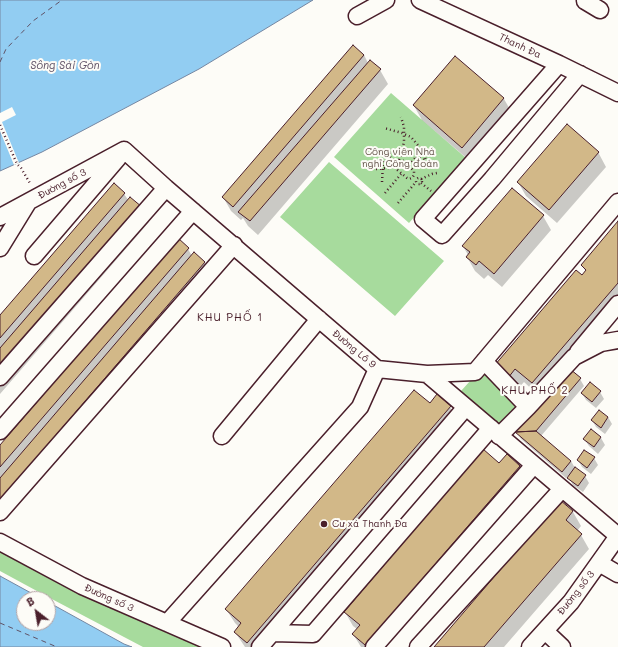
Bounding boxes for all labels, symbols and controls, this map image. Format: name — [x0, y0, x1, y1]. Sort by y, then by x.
street label: Thanh Đa — [497, 31, 543, 61]
water label: Sông Sài Gòn — [30, 59, 100, 73]
park label: Công viên Nhà nghỉ Công đoàn — [362, 146, 438, 170]
street label: Đường số 3 — [36, 166, 88, 202]
district label: KHU PHỐ 1 — [197, 311, 263, 325]
street label: Đường Lô 9 — [330, 327, 378, 371]
district label: KHU PHỐ 2 — [501, 384, 569, 398]
place label: Cư xá Thanh Đa — [332, 518, 408, 530]
marker: Cư xá Thanh Đa — [319, 519, 329, 529]
street label: Đường số 3 — [555, 568, 597, 618]
street label: Đường số 3 — [82, 582, 136, 614]
north arrow — [16, 591, 56, 631]
text: B — [23, 593, 37, 609]

